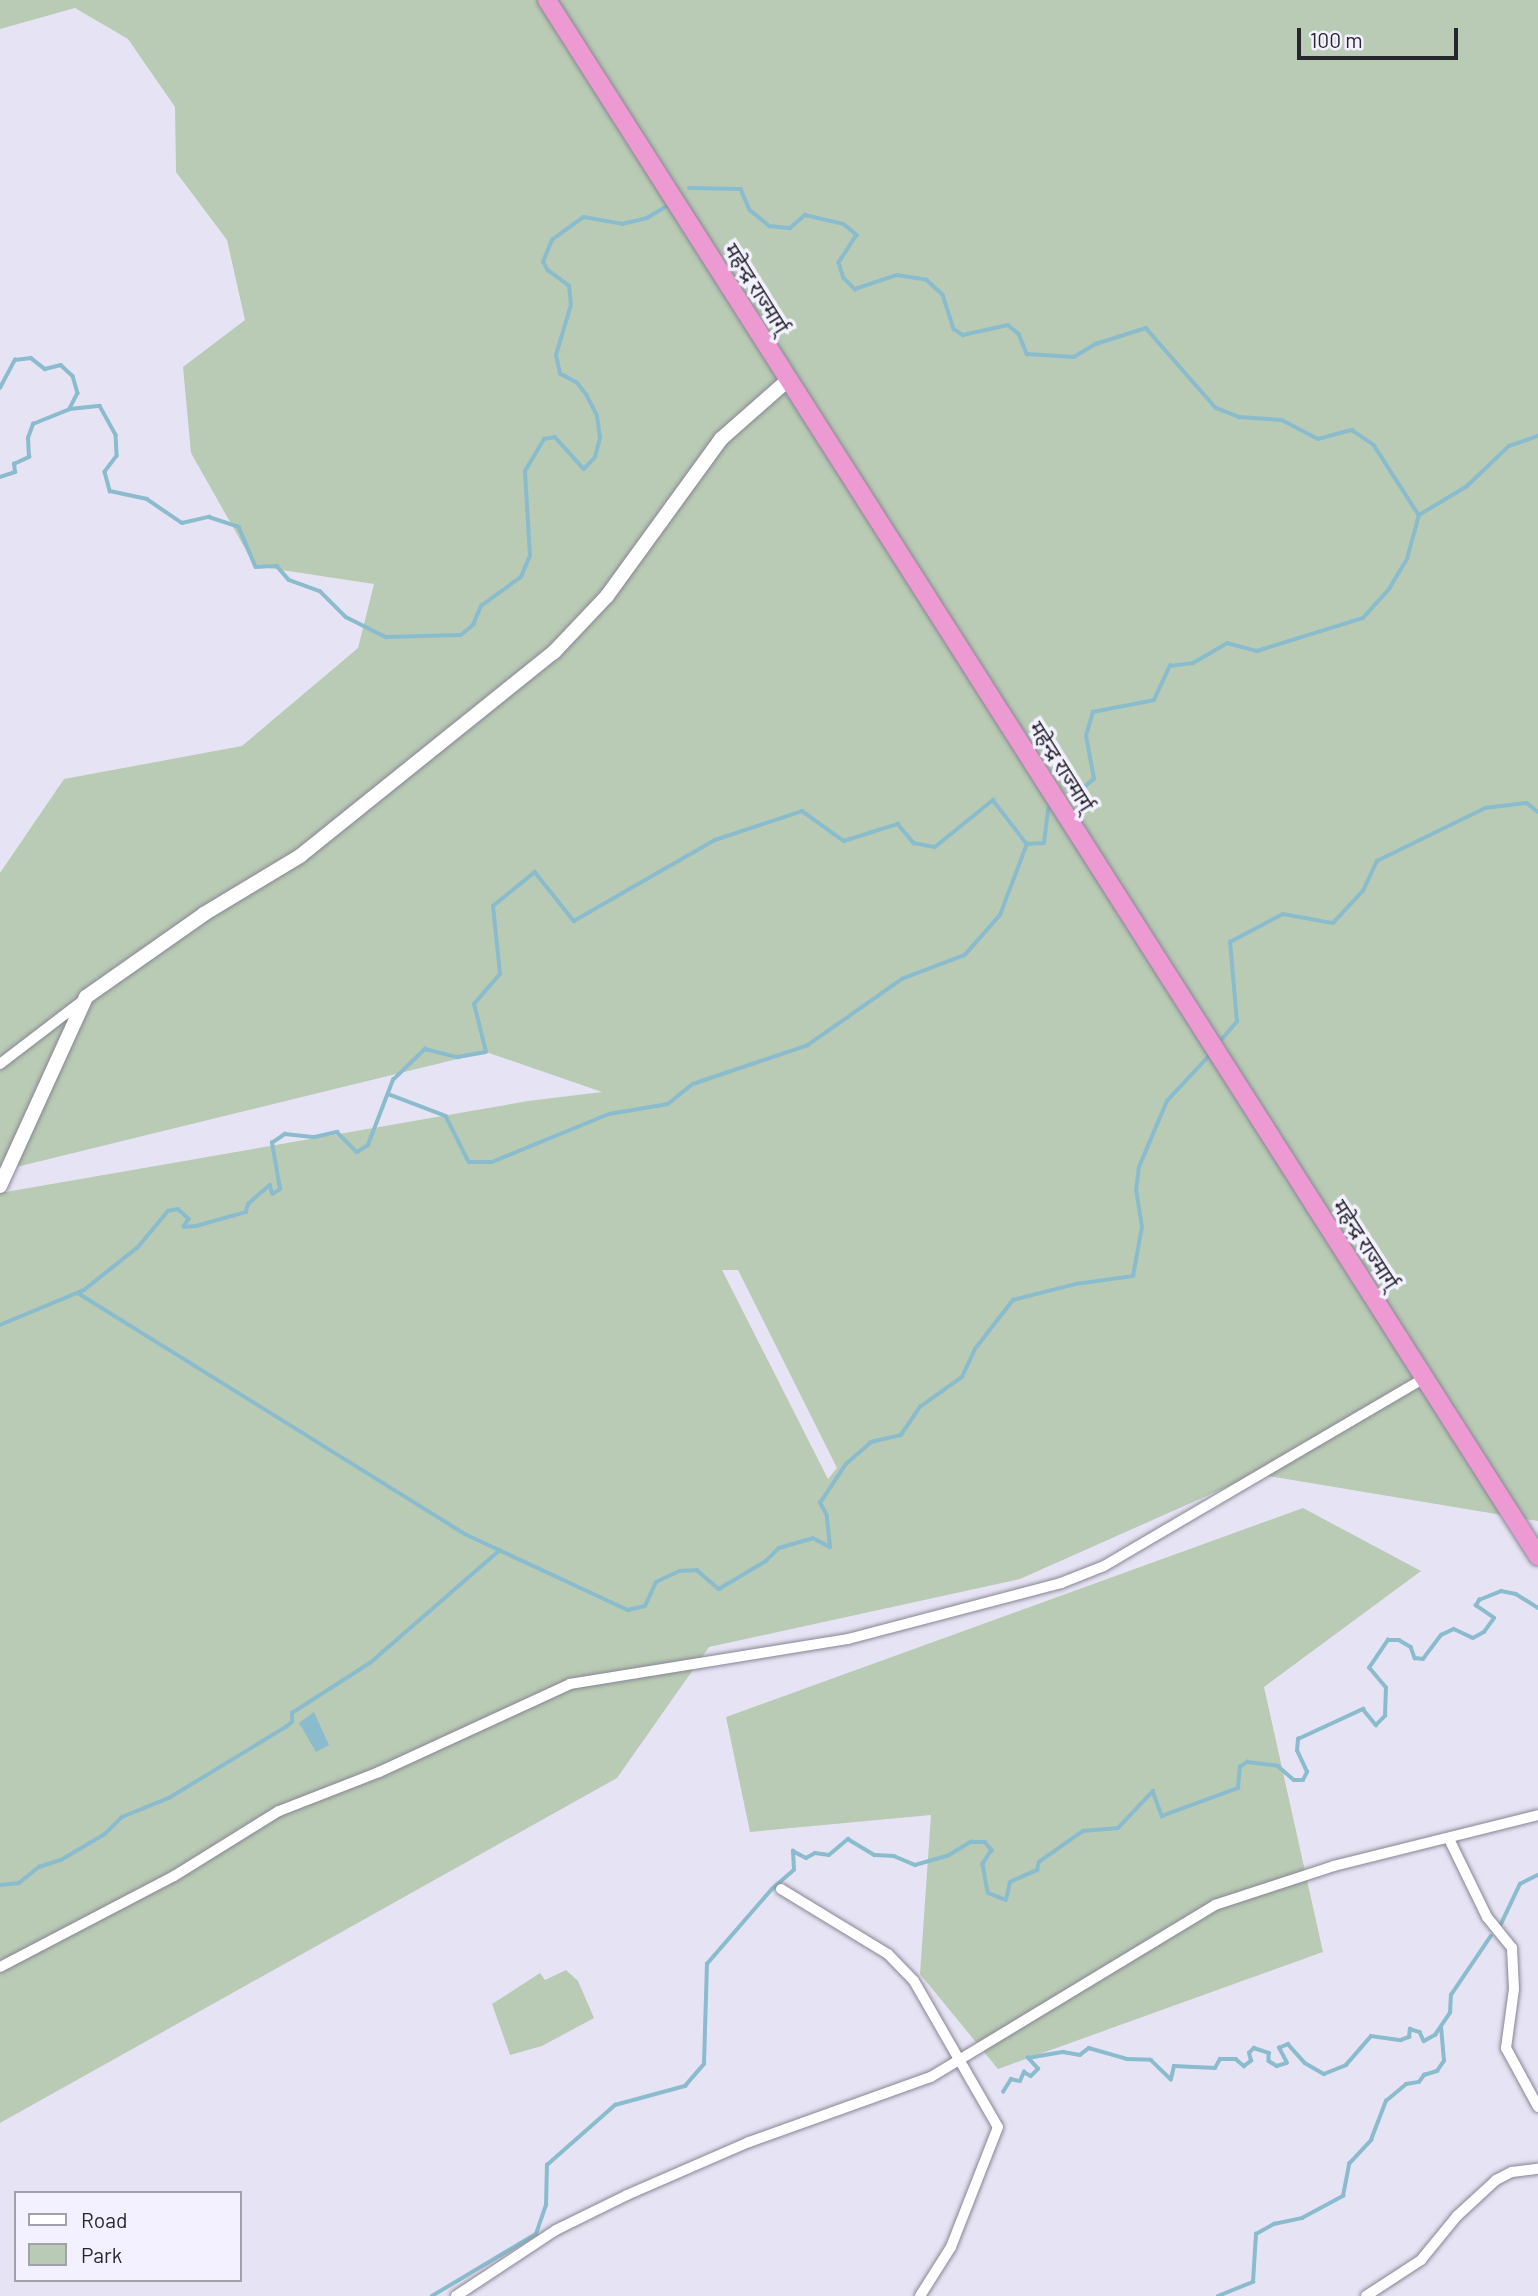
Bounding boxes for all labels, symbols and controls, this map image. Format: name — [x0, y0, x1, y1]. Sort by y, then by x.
scale bar — [1300, 14, 1461, 58]
text: 100 m — [1310, 27, 1363, 52]
street label: महेन्द्र राज्मार्ग् — [719, 238, 795, 338]
street label: महेन्द्र राज्मार्ग् — [1024, 716, 1100, 816]
street label: महेन्द्र राज्मार्ग् — [1328, 1195, 1404, 1293]
legend — [14, 2191, 242, 2282]
text: Road — [81, 2207, 127, 2232]
text: Park — [81, 2242, 122, 2267]

